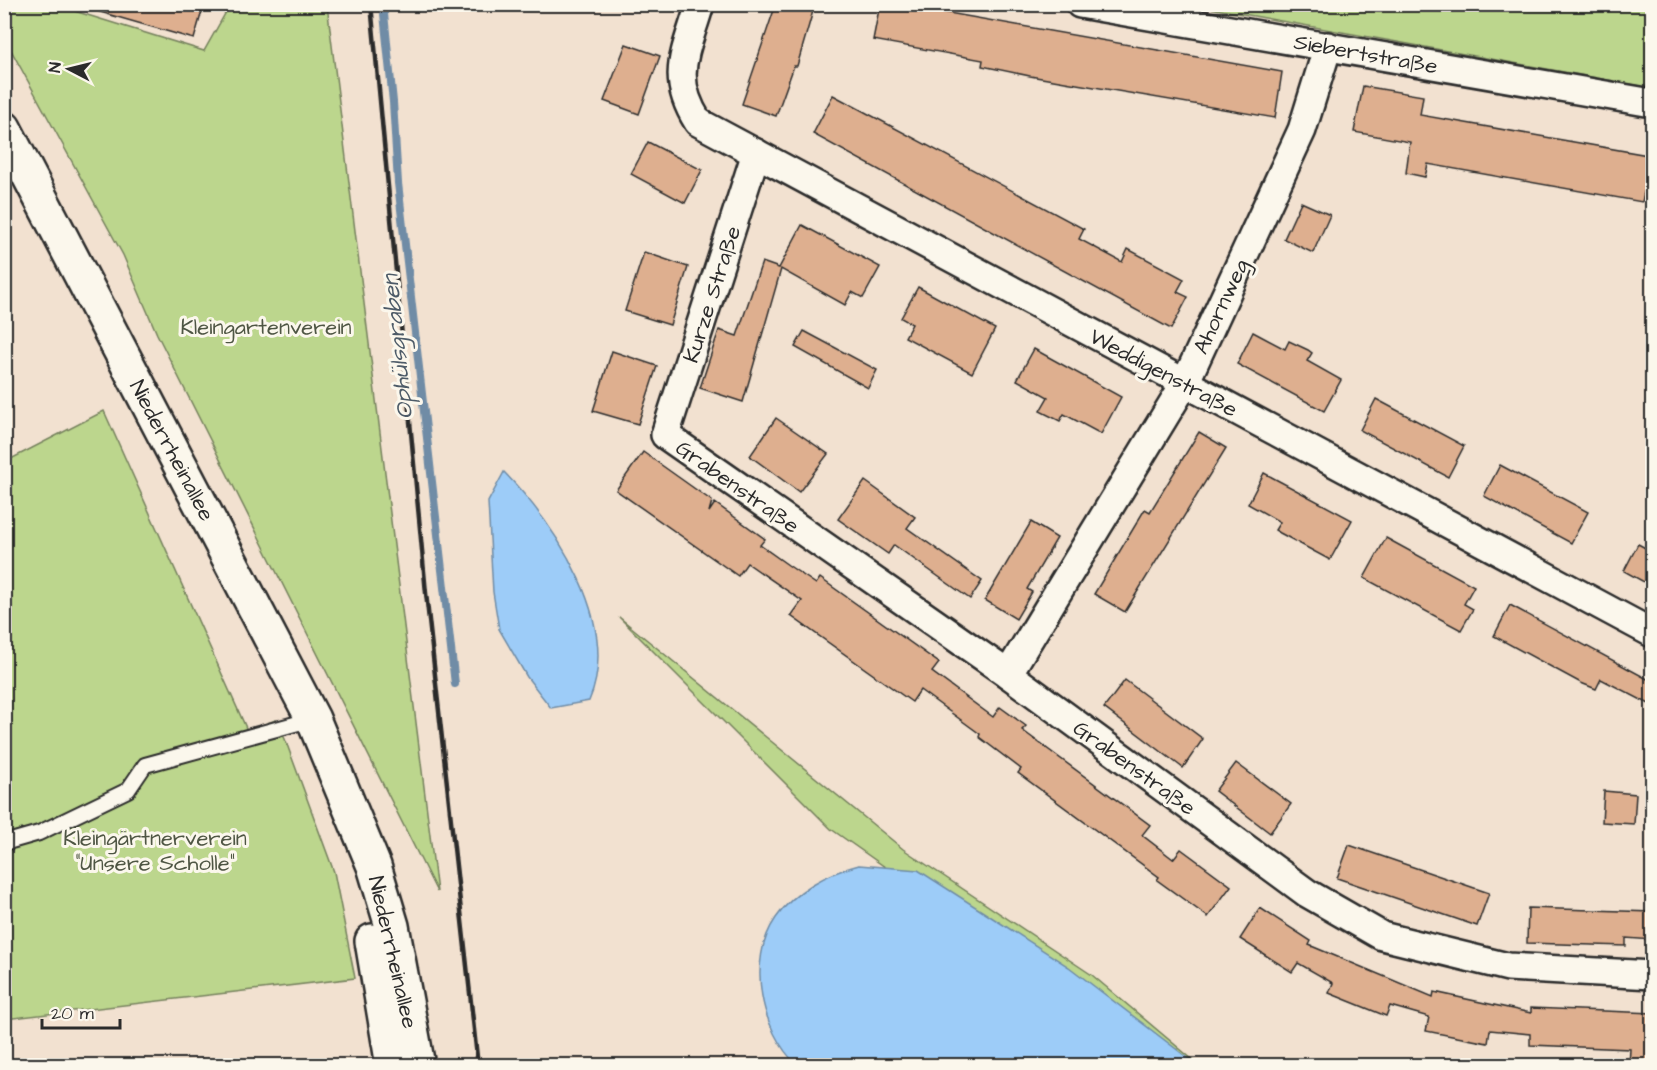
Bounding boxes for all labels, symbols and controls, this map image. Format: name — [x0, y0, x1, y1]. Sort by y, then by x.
street label: Siebertstraße — [1291, 27, 1440, 82]
north arrow — [39, 39, 99, 99]
text: N — [44, 61, 67, 74]
street label: Kurze Straße — [676, 222, 749, 367]
street label: Ahornweg — [1186, 254, 1258, 360]
water label: Ophülsgraben — [373, 271, 424, 421]
park label: Kleingartenverein — [180, 312, 352, 344]
street label: Weddigenstraße — [1083, 321, 1243, 426]
street label: Niederrheinallee — [121, 375, 222, 527]
street label: Grabenstraße — [669, 433, 805, 541]
street label: Grabenstraße — [1066, 713, 1202, 823]
park label: Kleingärtnerverein "Unsere Scholle" — [63, 823, 247, 879]
street label: Niederrheinallee — [360, 873, 425, 1032]
scale bar — [42, 992, 120, 1030]
text: 20 m — [51, 1001, 94, 1026]

